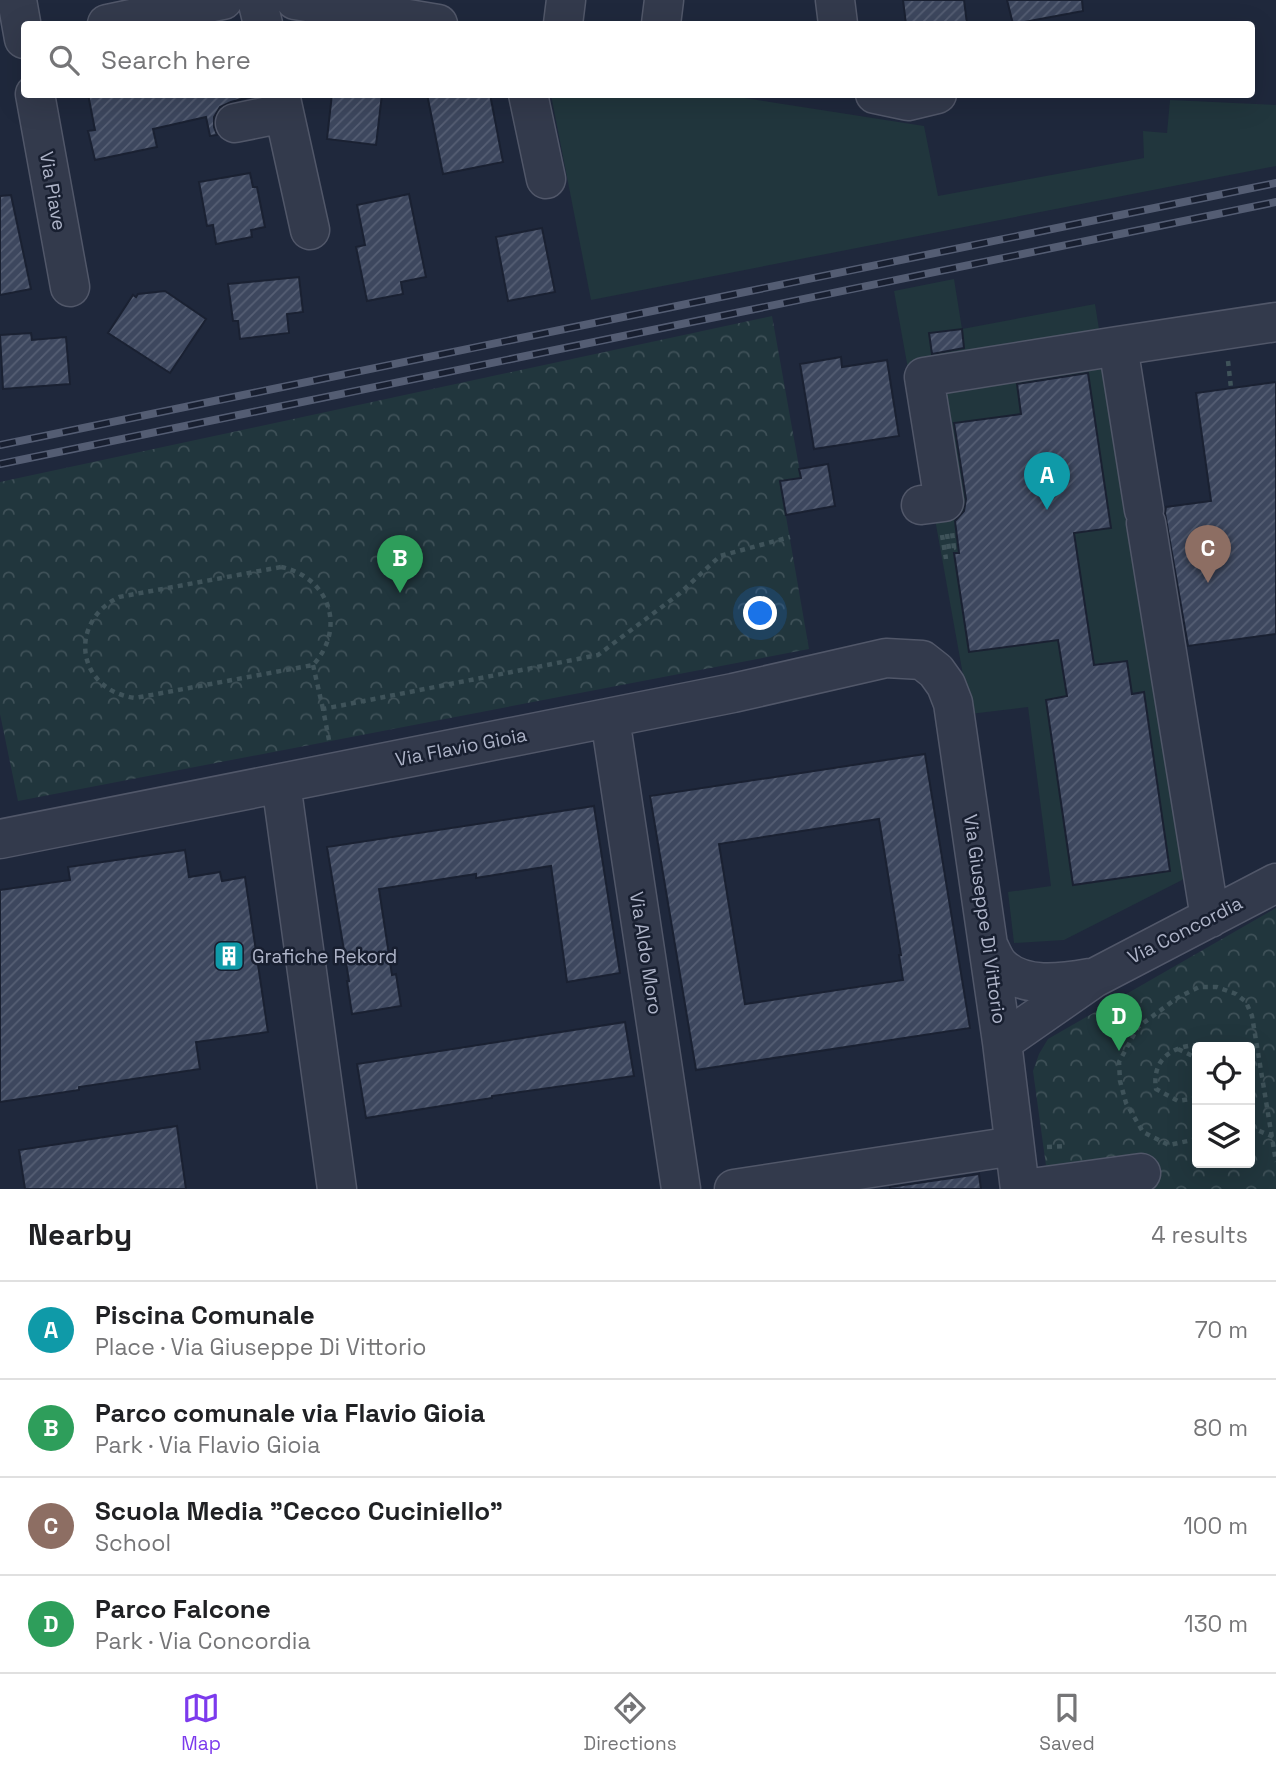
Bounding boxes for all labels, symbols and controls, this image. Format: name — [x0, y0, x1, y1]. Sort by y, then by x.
search box — [21, 21, 1255, 98]
icon: search — [45, 41, 83, 79]
text: Search here — [101, 43, 251, 77]
street label: Via Piave — [34, 150, 72, 232]
pin: A — [1024, 452, 1070, 510]
pin: C — [1185, 525, 1231, 583]
pin: B — [377, 535, 423, 593]
your location — [743, 596, 777, 630]
street label: Via Flavio Gioia — [393, 722, 529, 772]
street label: Via Giuseppe Di Vittorio — [958, 813, 1012, 1025]
street label: Via Aldo Moro — [624, 890, 668, 1016]
street label: Via Concordia — [1123, 890, 1247, 970]
building icon: Grafiche Rekord — [212, 939, 246, 973]
place label: Grafiche Rekord — [252, 944, 397, 969]
pin: D — [1096, 993, 1142, 1051]
map controls — [1192, 1042, 1255, 1168]
button: locate — [1192, 1042, 1255, 1105]
button: layers — [1192, 1105, 1255, 1168]
text: Nearby — [28, 1215, 132, 1254]
text: 4 results — [1151, 1220, 1248, 1250]
text: Piscina Comunale — [95, 1298, 315, 1332]
text: A — [44, 1315, 58, 1345]
text: 70 m — [1195, 1315, 1248, 1345]
text: Place · Via Giuseppe Di Vittorio — [95, 1332, 426, 1362]
text: Parco comunale via Flavio Gioia — [95, 1396, 485, 1430]
text: B — [43, 1413, 59, 1443]
text: 80 m — [1193, 1413, 1248, 1443]
text: Park · Via Flavio Gioia — [95, 1430, 320, 1460]
text: Scuola Media "Cecco Cuciniello" — [95, 1494, 503, 1528]
text: C — [44, 1511, 58, 1541]
text: 100 m — [1183, 1511, 1248, 1541]
text: School — [95, 1528, 171, 1558]
text: Parco Falcone — [95, 1592, 271, 1626]
text: D — [43, 1609, 59, 1639]
text: 130 m — [1184, 1609, 1248, 1639]
text: Park · Via Concordia — [95, 1626, 311, 1656]
tab: Map — [181, 1689, 221, 1756]
tab: Directions — [584, 1689, 677, 1756]
tab: Saved — [1039, 1689, 1095, 1756]

